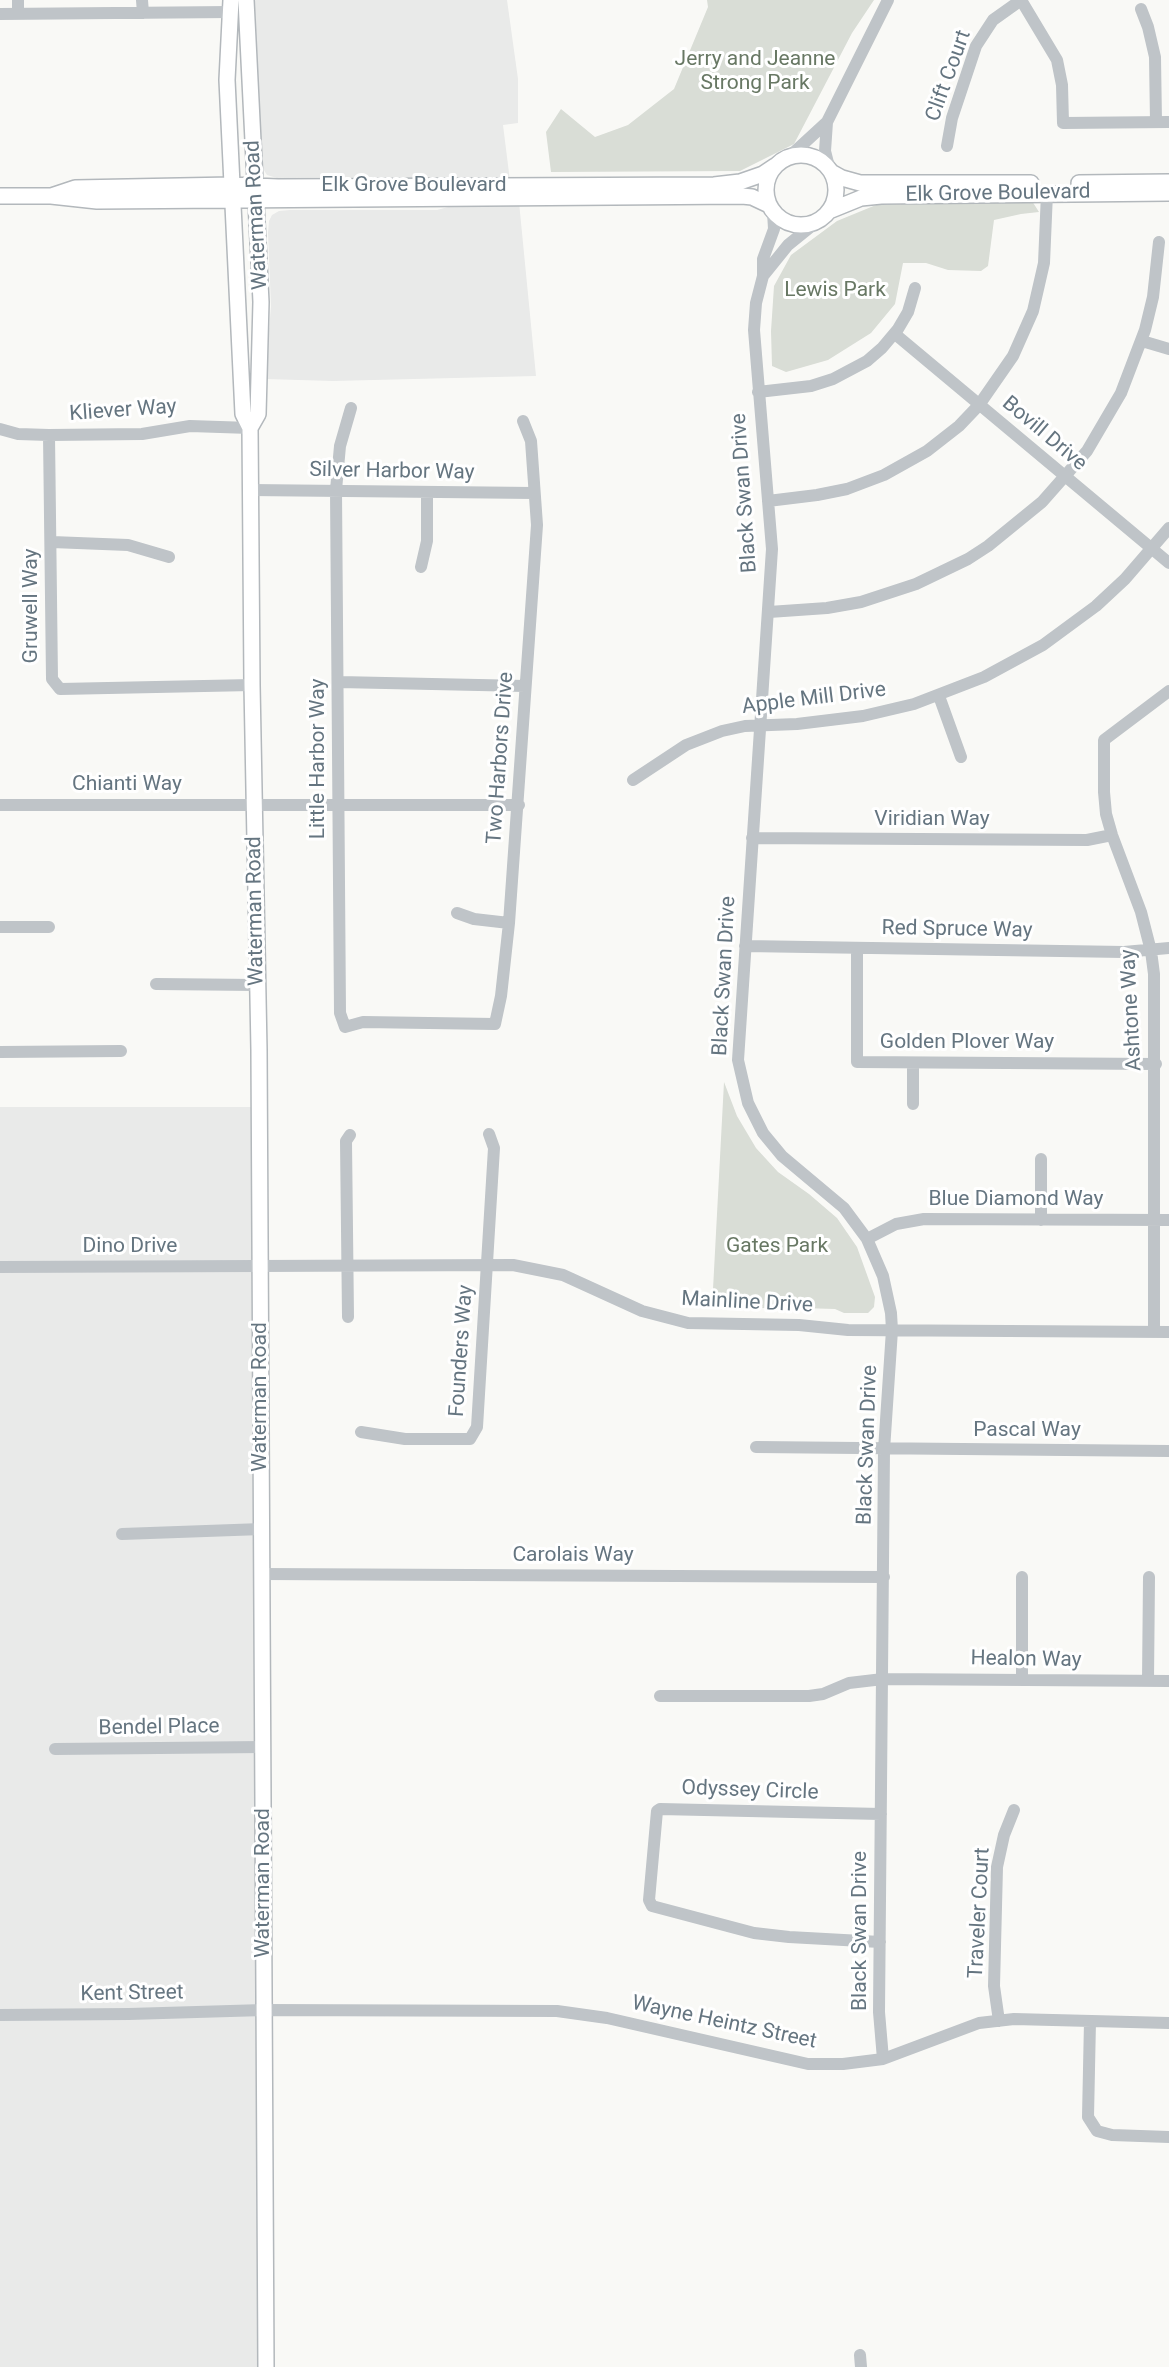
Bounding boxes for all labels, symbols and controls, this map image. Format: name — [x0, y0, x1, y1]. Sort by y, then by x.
street label: Clift Court — [921, 27, 977, 125]
park label: Jerry and Jeanne Strong Park — [675, 47, 835, 97]
street label: Waterman Road — [241, 140, 273, 290]
street label: Elk Grove Boulevard — [321, 173, 507, 199]
street label: Elk Grove Boulevard — [905, 180, 1091, 208]
park label: Lewis Park — [784, 278, 886, 304]
street label: Bovill Drive — [997, 391, 1091, 477]
street label: Kliever Way — [69, 395, 177, 427]
street label: Black Swan Drive — [727, 412, 763, 574]
street label: Silver Harbor Way — [309, 458, 475, 486]
street label: Gruwell Way — [19, 549, 45, 663]
street label: Two Harbors Drive — [482, 671, 520, 845]
street label: Apple Mill Drive — [741, 678, 887, 720]
street label: Little Harbor Way — [306, 679, 332, 839]
street label: Chianti Way — [72, 772, 182, 798]
street label: Viridian Way — [874, 807, 990, 833]
street label: Waterman Road — [242, 836, 270, 986]
street label: Black Swan Drive — [708, 895, 742, 1057]
street label: Red Spruce Way — [881, 916, 1033, 944]
street label: Ashtone Way — [1116, 948, 1148, 1072]
street label: Golden Plover Way — [880, 1030, 1054, 1056]
street label: Blue Diamond Way — [929, 1187, 1103, 1213]
street label: Dino Drive — [83, 1234, 177, 1260]
park label: Gates Park — [726, 1234, 828, 1260]
street label: Founders Way — [445, 1284, 479, 1418]
street label: Mainline Drive — [681, 1287, 813, 1319]
street label: Waterman Road — [248, 1322, 274, 1472]
street label: Black Swan Drive — [853, 1365, 883, 1525]
street label: Pascal Way — [973, 1418, 1081, 1444]
street label: Carolais Way — [512, 1543, 634, 1569]
street label: Healon Way — [970, 1646, 1082, 1674]
street label: Bendel Place — [98, 1714, 220, 1742]
street label: Odyssey Circle — [681, 1776, 819, 1806]
street label: Waterman Road — [251, 1808, 277, 1958]
street label: Traveler Court — [964, 1847, 996, 1979]
street label: Black Swan Drive — [848, 1851, 874, 2011]
street label: Kent Street — [80, 1981, 184, 2007]
street label: Wayne Heintz Street — [629, 1991, 819, 2055]

